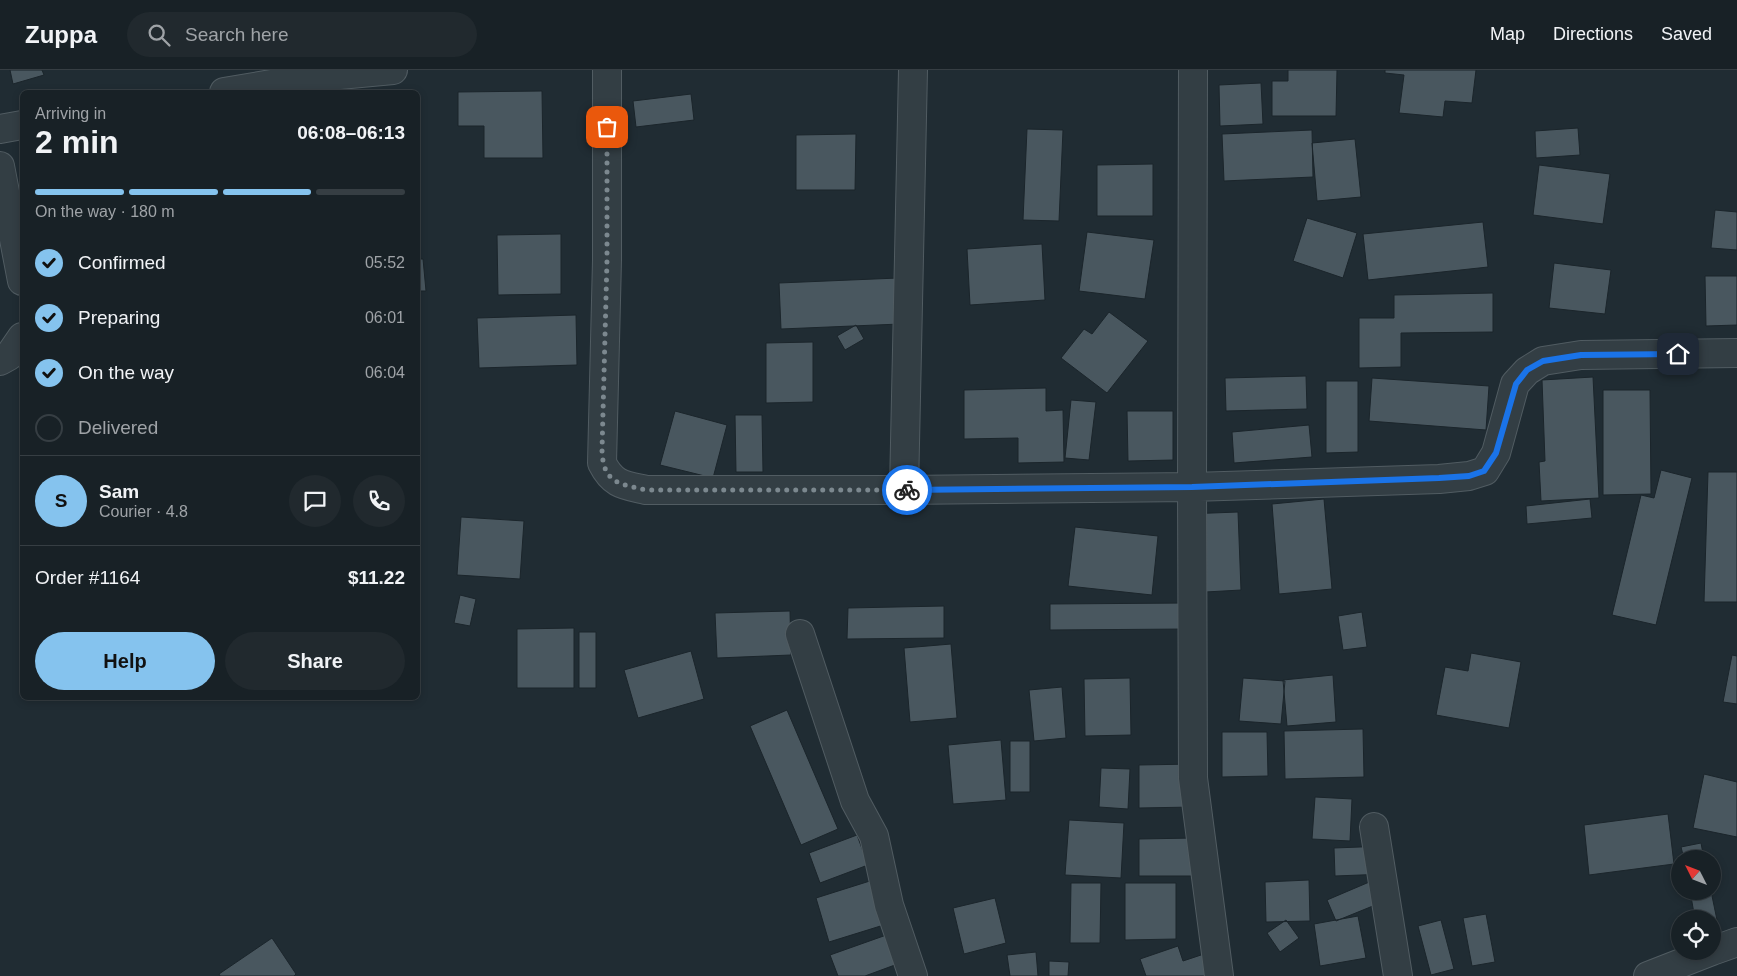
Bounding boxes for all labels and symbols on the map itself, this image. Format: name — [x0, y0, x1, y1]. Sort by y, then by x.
pin — [586, 106, 628, 148]
pin — [1657, 333, 1699, 375]
courier — [882, 465, 932, 515]
north arrow — [1671, 850, 1721, 900]

